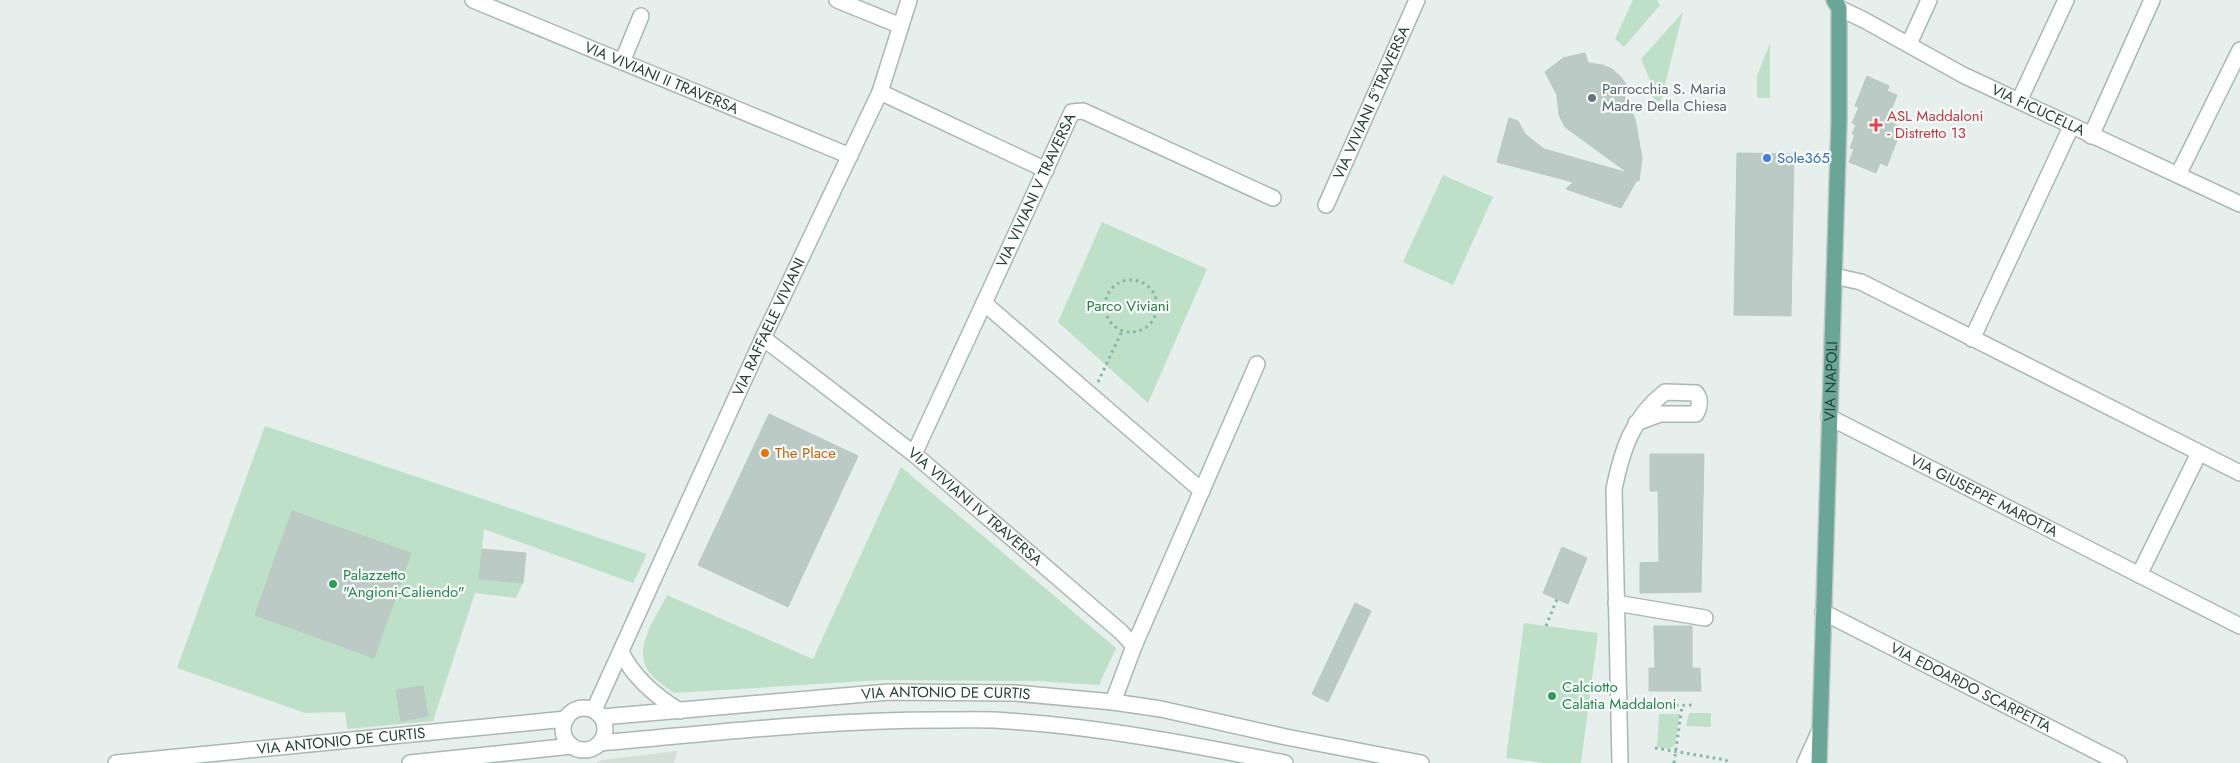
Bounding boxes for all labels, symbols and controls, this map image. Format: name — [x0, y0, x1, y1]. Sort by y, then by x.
street label: VIA VIVIANI 5°TRAVERSA — [1328, 22, 1415, 183]
street label: VIA VIVIANI II TRAVERSA — [581, 36, 742, 120]
place label: Parrocchia S. Maria Madre Della Chiesa — [1602, 78, 1727, 117]
street label: VIA FICUCELLA — [1988, 79, 2089, 141]
marker: Parrocchia S. Maria Madre Della Chiesa — [1586, 92, 1598, 104]
place label: ASL Maddaloni - Distretto 13 — [1887, 105, 1983, 144]
street label: VIA VIVIANI V TRAVERSA — [991, 109, 1081, 271]
marker: ASL Maddaloni - Distretto 13 — [1869, 118, 1883, 132]
place label: Sole365 — [1777, 147, 1830, 169]
marker: Sole365 — [1761, 152, 1773, 164]
street label: VIA RAFFAELE VIVIANI — [727, 254, 811, 400]
park label: Parco Viviani — [1086, 295, 1170, 317]
street label: VIA NAPOLI — [1819, 341, 1843, 422]
place label: The Place — [775, 442, 836, 464]
street label: VIA VIVIANI IV TRAVERSA — [903, 442, 1047, 571]
marker: The Place — [759, 447, 771, 459]
street label: VIA GIUSEPPE MAROTTA — [1906, 449, 2062, 543]
place label: Palazzetto "Angioni-Caliendo" — [343, 564, 465, 603]
marker: Palazzetto "Angioni-Caliendo" — [327, 578, 339, 590]
street label: VIA EDOARDO SCARPETTA — [1886, 637, 2056, 738]
place label: Calciotto Calatia Maddaloni — [1562, 676, 1676, 715]
street label: VIA ANTONIO DE CURTIS — [860, 681, 1032, 705]
marker: Calciotto Calatia Maddaloni — [1546, 690, 1558, 702]
street label: VIA ANTONIO DE CURTIS — [256, 722, 426, 760]

